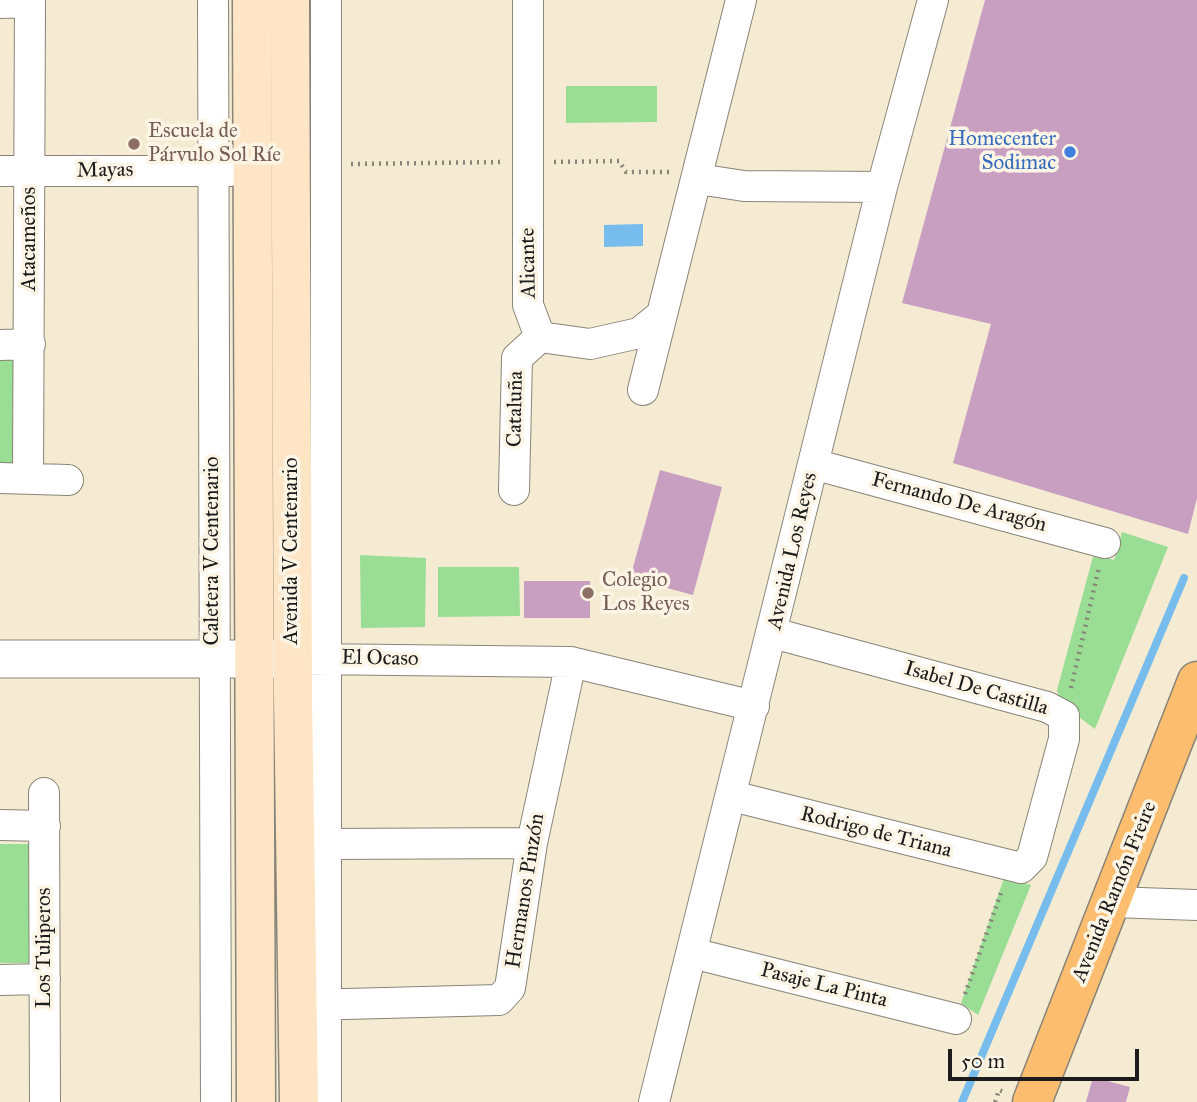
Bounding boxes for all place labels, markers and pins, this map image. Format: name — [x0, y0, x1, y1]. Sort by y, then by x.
place label: Escuela de Párvulo Sol Ríe — [148, 119, 281, 169]
place label: Homecenter Sodimac — [948, 127, 1056, 177]
marker: Escuela de Párvulo Sol Ríe — [126, 136, 142, 152]
marker: Homecenter Sodimac — [1062, 144, 1078, 160]
place label: Colegio Los Reyes — [602, 568, 690, 618]
marker: Colegio Los Reyes — [580, 585, 596, 601]

